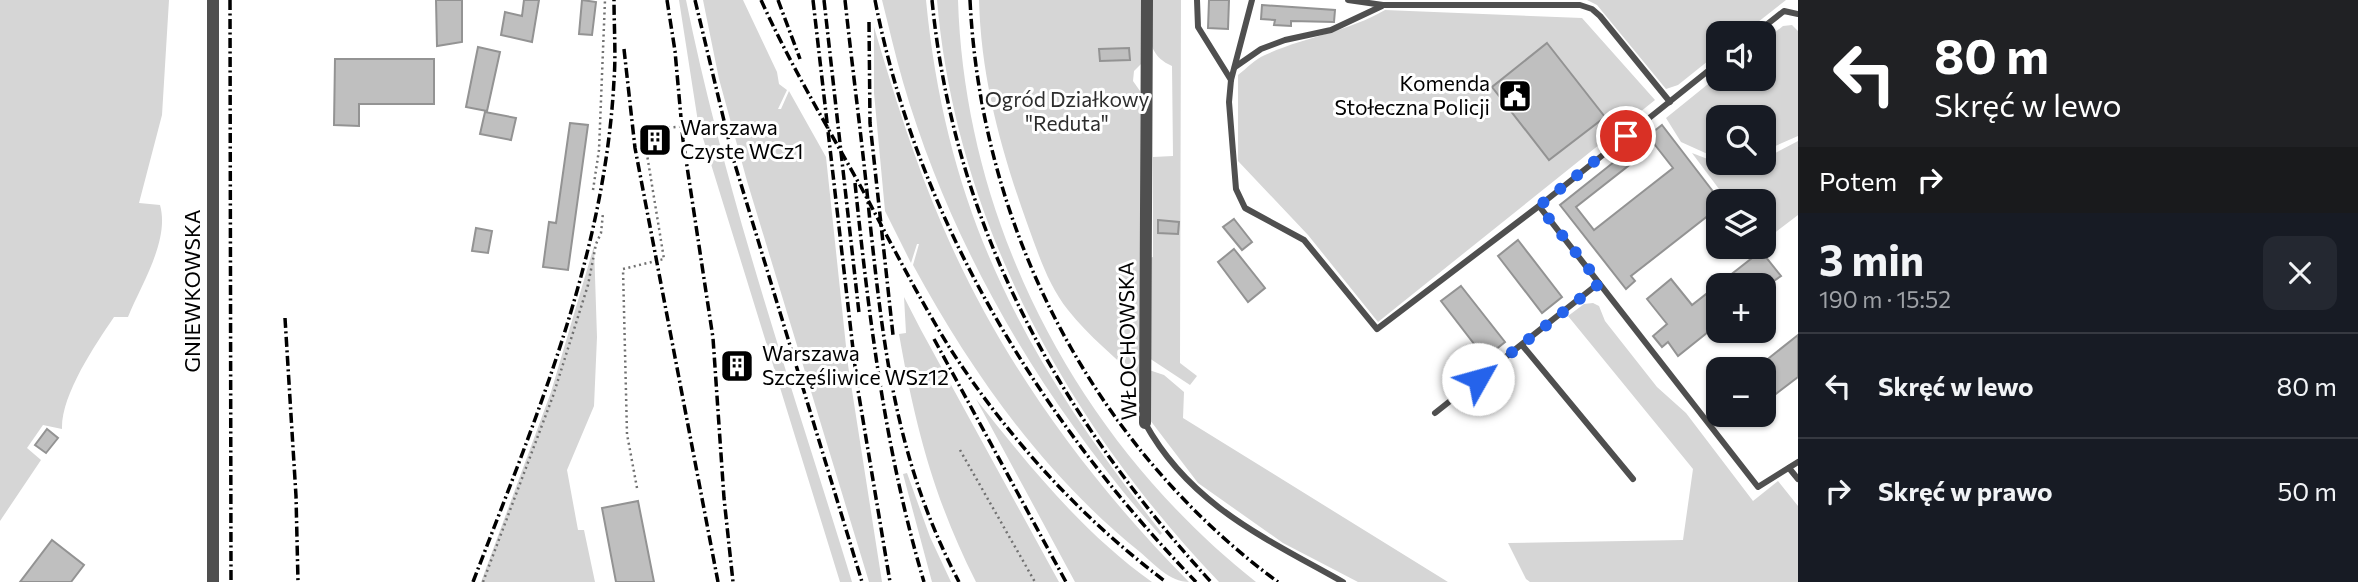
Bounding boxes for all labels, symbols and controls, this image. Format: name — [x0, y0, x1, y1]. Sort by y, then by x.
map controls — [1706, 21, 1776, 427]
button: sound — [1706, 21, 1776, 91]
text: 80 m — [1934, 24, 2049, 84]
icon: left — [1819, 28, 1910, 119]
place label: Komenda Stołeczna Policji — [1334, 70, 1490, 119]
public building icon: Komenda Stołeczna Policji — [1496, 77, 1534, 115]
text: Skręć w lewo — [1934, 84, 2122, 124]
park label: Ogród Działkowy "Reduta" — [985, 86, 1149, 135]
button: search — [1706, 105, 1776, 175]
pin — [1596, 106, 1656, 166]
place label: Warszawa Czyste WCz1 — [680, 114, 803, 163]
icon: arrive — [1607, 117, 1645, 155]
building icon: Warszawa Czyste WCz1 — [636, 121, 674, 159]
icon: right — [1911, 161, 1949, 199]
text: Potem — [1819, 165, 1897, 196]
button: layers — [1706, 189, 1776, 259]
street label: GNIEWKOWSKA — [179, 210, 204, 372]
text: 3 min — [1819, 233, 1924, 285]
button: close — [2263, 236, 2337, 310]
street label: WŁOCHOWSKA — [1113, 261, 1140, 421]
button: + — [1706, 273, 1776, 343]
text: 190 m · 15:52 — [1819, 285, 1951, 313]
place label: Warszawa Szczęśliwice WSz12 — [762, 340, 949, 389]
position arrow — [1441, 342, 1515, 416]
building icon: Warszawa Szczęśliwice WSz12 — [718, 347, 756, 385]
button: − — [1706, 357, 1776, 427]
icon: left — [1819, 367, 1857, 405]
text: Skręć w lewo — [1878, 370, 2034, 401]
text: 80 m — [2277, 370, 2337, 401]
icon: right — [1819, 472, 1857, 510]
text: Skręć w prawo — [1878, 475, 2053, 506]
text: 50 m — [2277, 475, 2337, 506]

